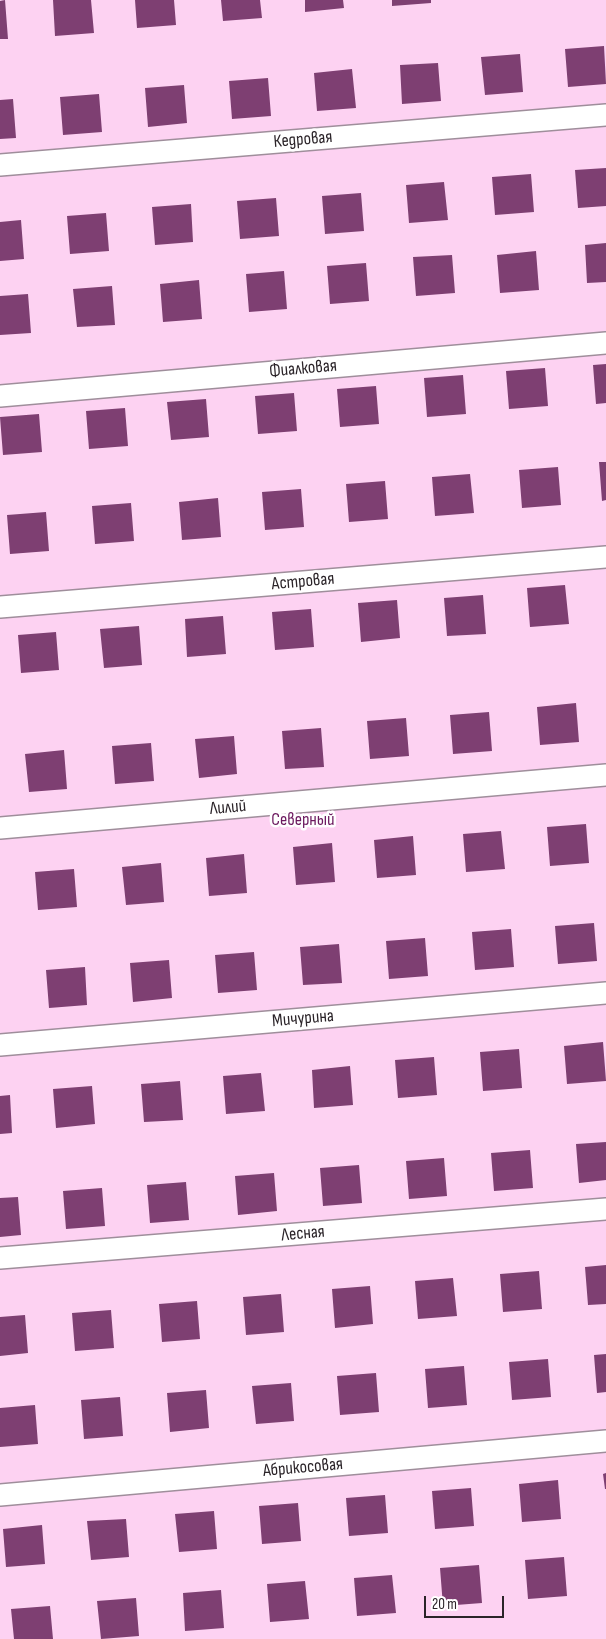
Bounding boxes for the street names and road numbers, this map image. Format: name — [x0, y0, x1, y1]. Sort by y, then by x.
street label: Кедровая — [273, 127, 333, 153]
street label: Фиалковая — [268, 355, 338, 383]
street label: Астровая — [271, 568, 335, 596]
street label: Лилий — [209, 796, 247, 820]
street label: Мичурина — [271, 1006, 335, 1032]
street label: Лесная — [280, 1221, 326, 1247]
street label: Абрикосовая — [262, 1454, 344, 1482]

